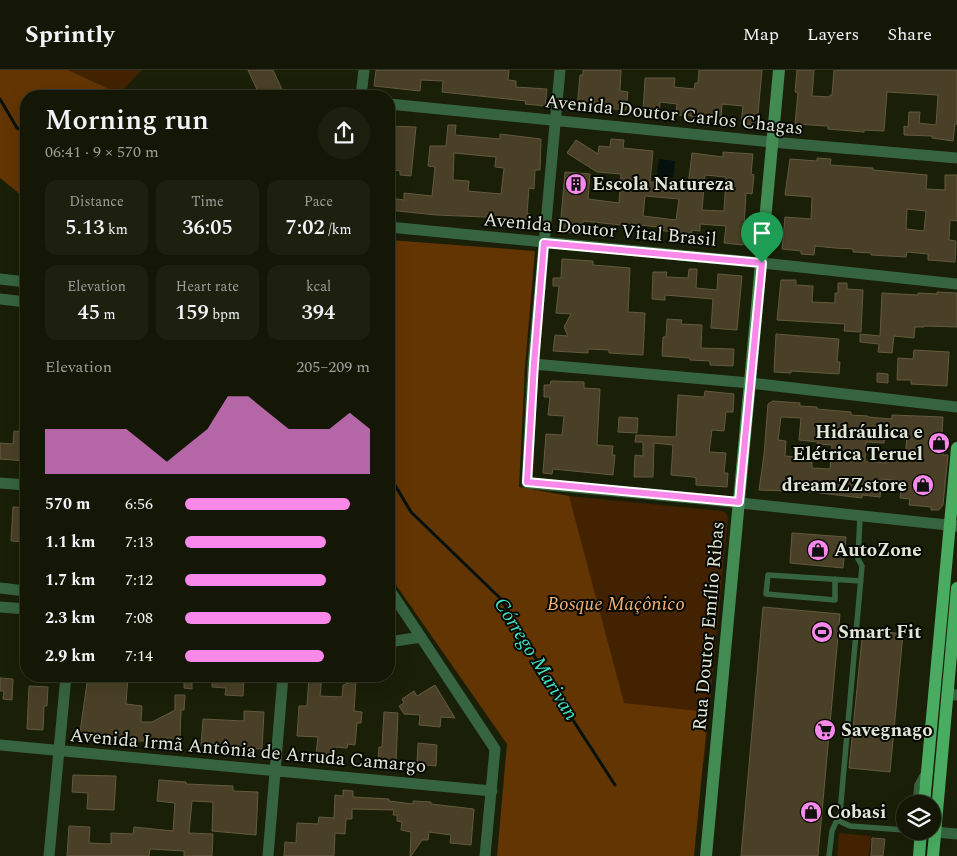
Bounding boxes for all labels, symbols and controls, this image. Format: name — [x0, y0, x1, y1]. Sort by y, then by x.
text: Sprintly — [25, 17, 114, 53]
text: Map — [743, 21, 779, 48]
text: Layers — [807, 21, 859, 48]
text: Share — [887, 21, 932, 48]
street label: Avenida Doutor Carlos Chagas — [544, 87, 804, 143]
text: Morning run — [45, 99, 209, 142]
button: share — [318, 107, 370, 159]
text: 06:41 · 9 × 570 m — [45, 140, 159, 164]
place label: Escola Natureza — [592, 170, 734, 199]
building icon: Escola Natureza — [564, 172, 588, 196]
text: Distance — [69, 191, 124, 212]
text: Time — [191, 191, 224, 212]
text: Pace — [304, 191, 333, 212]
street label: Avenida Doutor Vital Brasil — [482, 205, 718, 255]
text: 5.13 — [65, 212, 104, 244]
text: 36:05 — [182, 212, 233, 244]
text: 7:02 — [285, 212, 325, 244]
pin — [741, 212, 783, 263]
text: km — [104, 219, 128, 240]
text: /km — [325, 219, 352, 240]
icon: arrive — [748, 219, 776, 247]
text: Elevation — [67, 276, 126, 297]
text: Heart rate — [176, 276, 239, 297]
text: kcal — [306, 276, 331, 297]
text: 45 — [77, 297, 100, 329]
text: 159 — [175, 297, 209, 329]
text: 394 — [302, 297, 335, 329]
text: m — [100, 304, 116, 325]
text: bpm — [209, 304, 240, 325]
text: Elevation — [45, 355, 112, 379]
text: 205–209 m — [296, 355, 370, 379]
place label: Hidráulica e Elétrica Teruel — [792, 418, 923, 469]
shop icon: Hidráulica e Elétrica Teruel — [927, 431, 951, 455]
place label: dreamZZstore — [782, 471, 907, 500]
shop icon: dreamZZstore — [911, 473, 935, 497]
text: 570 m — [45, 492, 90, 516]
text: 6:56 — [125, 492, 153, 516]
street label: Rua Doutor Emílio Ribas — [685, 520, 733, 732]
text: 1.1 km — [45, 530, 95, 554]
text: 7:13 — [125, 530, 153, 554]
place label: AutoZone — [834, 536, 922, 565]
shop icon: AutoZone — [806, 538, 830, 562]
text: 1.7 km — [45, 568, 95, 592]
text: 7:12 — [125, 568, 153, 592]
park label: Bosque Maçônico — [547, 590, 685, 619]
water label: Córrego Marivan — [486, 592, 586, 727]
text: 2.3 km — [45, 606, 95, 630]
text: 7:08 — [125, 606, 153, 630]
place label: Smart Fit — [838, 618, 921, 647]
sports icon: Smart Fit — [810, 620, 834, 644]
text: 2.9 km — [45, 644, 95, 668]
text: 7:14 — [125, 644, 153, 668]
place label: Savegnago — [841, 716, 933, 745]
supermarket icon: Savegnago — [813, 718, 837, 742]
street label: Avenida Irmã Antônia de Arruda Camargo — [69, 721, 427, 781]
map controls — [896, 795, 941, 840]
button: layers — [896, 795, 941, 840]
place label: Cobasi — [827, 798, 886, 827]
shop icon: Cobasi — [799, 800, 823, 824]

